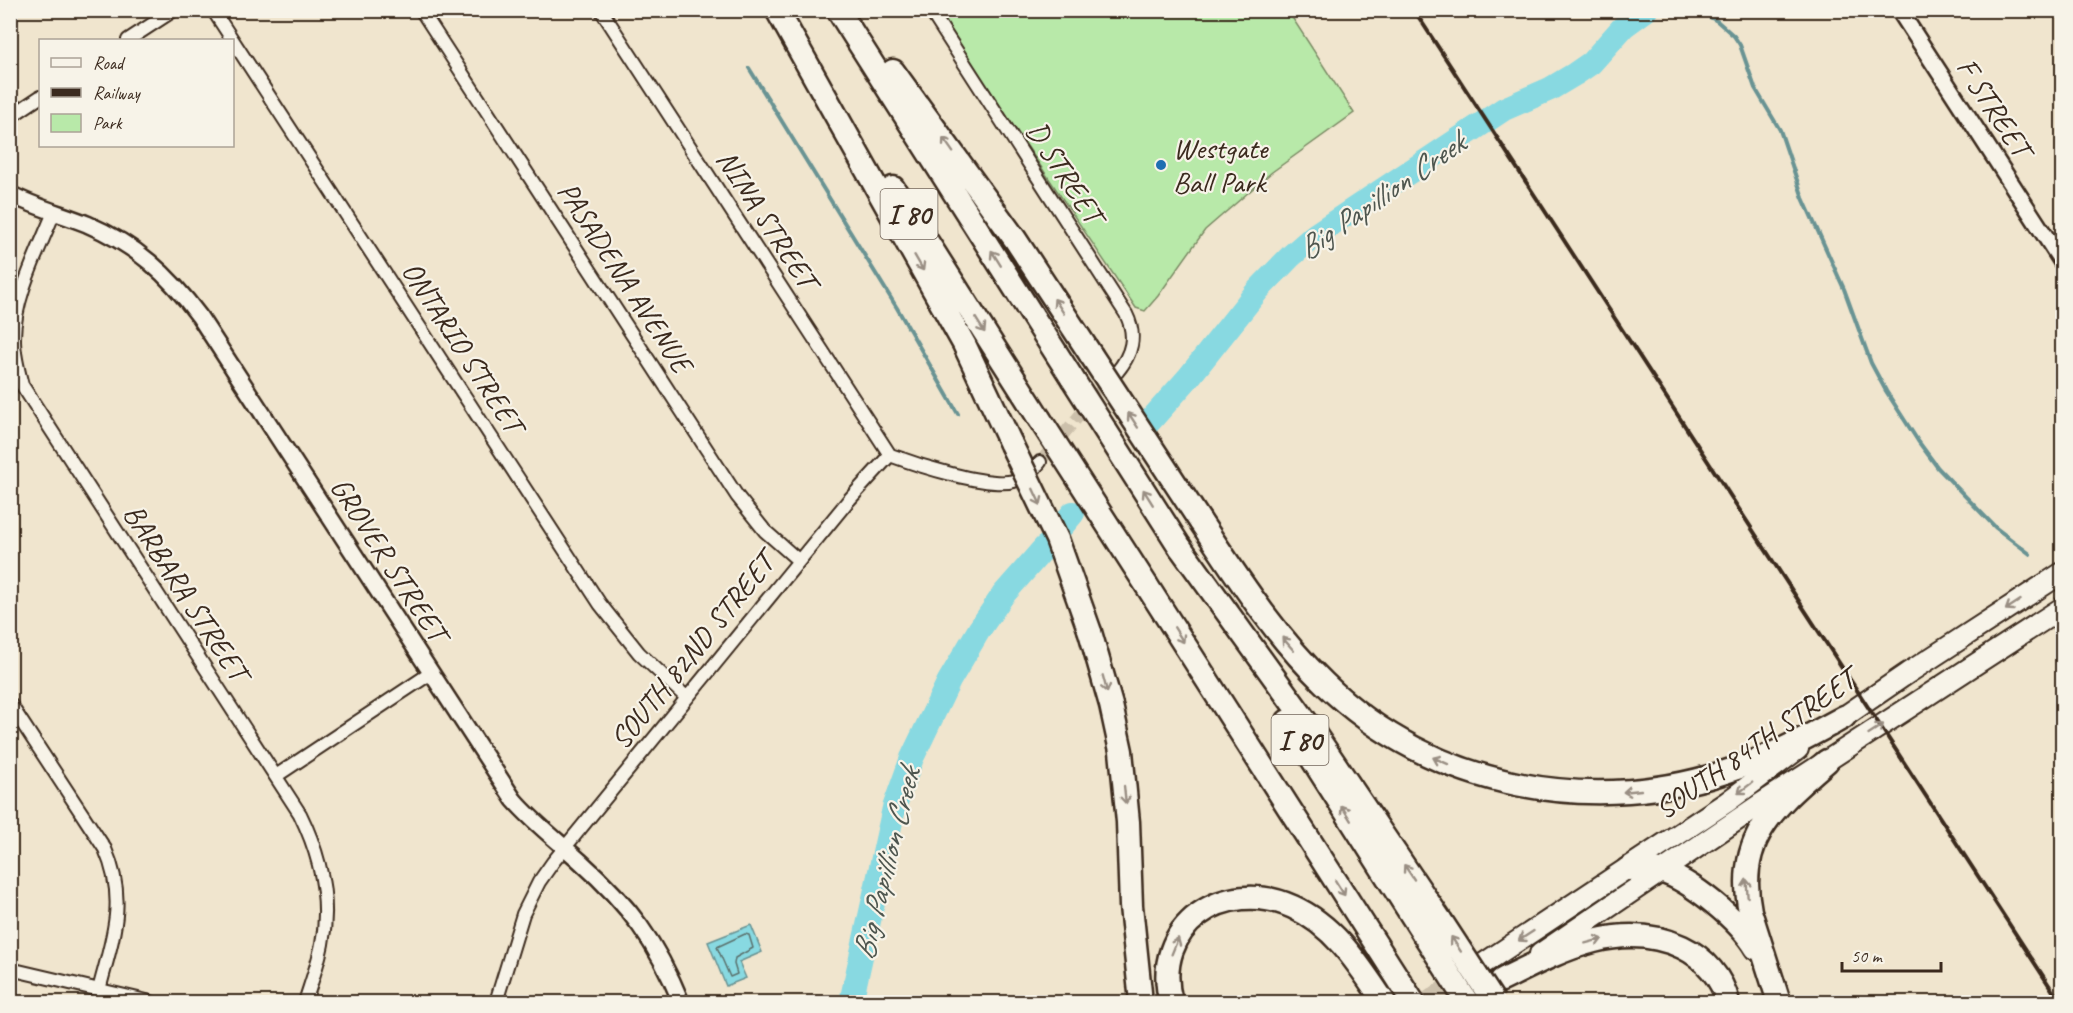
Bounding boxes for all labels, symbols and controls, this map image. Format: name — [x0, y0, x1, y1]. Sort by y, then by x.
legend — [39, 39, 234, 147]
street label: F STREET — [1948, 51, 2044, 169]
text: Road — [93, 52, 126, 74]
text: Railway — [93, 82, 141, 104]
text: Park — [93, 112, 123, 134]
street label: D STREET — [1018, 114, 1116, 236]
water label: Big Papillion Creek — [1289, 120, 1477, 269]
place label: Westgate Ball Park — [1173, 129, 1269, 201]
one-way arrow — [942, 138, 954, 154]
street label: NINA STREET — [708, 143, 830, 302]
marker: Westgate Ball Park — [1154, 158, 1168, 172]
street label: PASADENA AVENUE — [549, 174, 703, 383]
road number: I 80 — [880, 189, 938, 239]
one-way arrow — [990, 250, 1002, 267]
street label: ONTARIO STREET — [393, 254, 536, 445]
one-way arrow — [914, 254, 926, 271]
one-way arrow — [1052, 298, 1064, 315]
one-way arrow — [974, 316, 986, 333]
one-way arrow — [1127, 412, 1139, 429]
street label: GROVER STREET — [322, 470, 460, 654]
one-way arrow — [1031, 487, 1043, 505]
one-way arrow — [1142, 489, 1155, 506]
street label: BARBARA STREET — [115, 497, 261, 693]
street label: SOUTH 82ND STREET — [601, 540, 787, 757]
one-way arrow — [2006, 599, 2022, 611]
one-way arrow — [1173, 626, 1185, 643]
one-way arrow — [1281, 636, 1294, 652]
street label: SOUTH 84TH STREET — [1647, 656, 1869, 827]
one-way arrow — [1100, 674, 1112, 693]
road number: I 80 — [1272, 715, 1328, 765]
one-way arrow — [1867, 722, 1884, 735]
one-way arrow — [1433, 754, 1451, 766]
water label: Big Papillion Creek — [842, 759, 931, 964]
one-way arrow — [1738, 782, 1754, 795]
one-way arrow — [1120, 784, 1131, 804]
one-way arrow — [1622, 786, 1642, 797]
one-way arrow — [1340, 805, 1352, 821]
one-way arrow — [1402, 864, 1414, 881]
one-way arrow — [1334, 879, 1346, 896]
one-way arrow — [1741, 879, 1752, 899]
one-way arrow — [1519, 930, 1535, 942]
one-way arrow — [1584, 934, 1603, 946]
scale bar — [1842, 935, 1941, 973]
one-way arrow — [1450, 936, 1462, 953]
one-way arrow — [1170, 937, 1181, 955]
text: 50 m — [1851, 945, 1884, 967]

